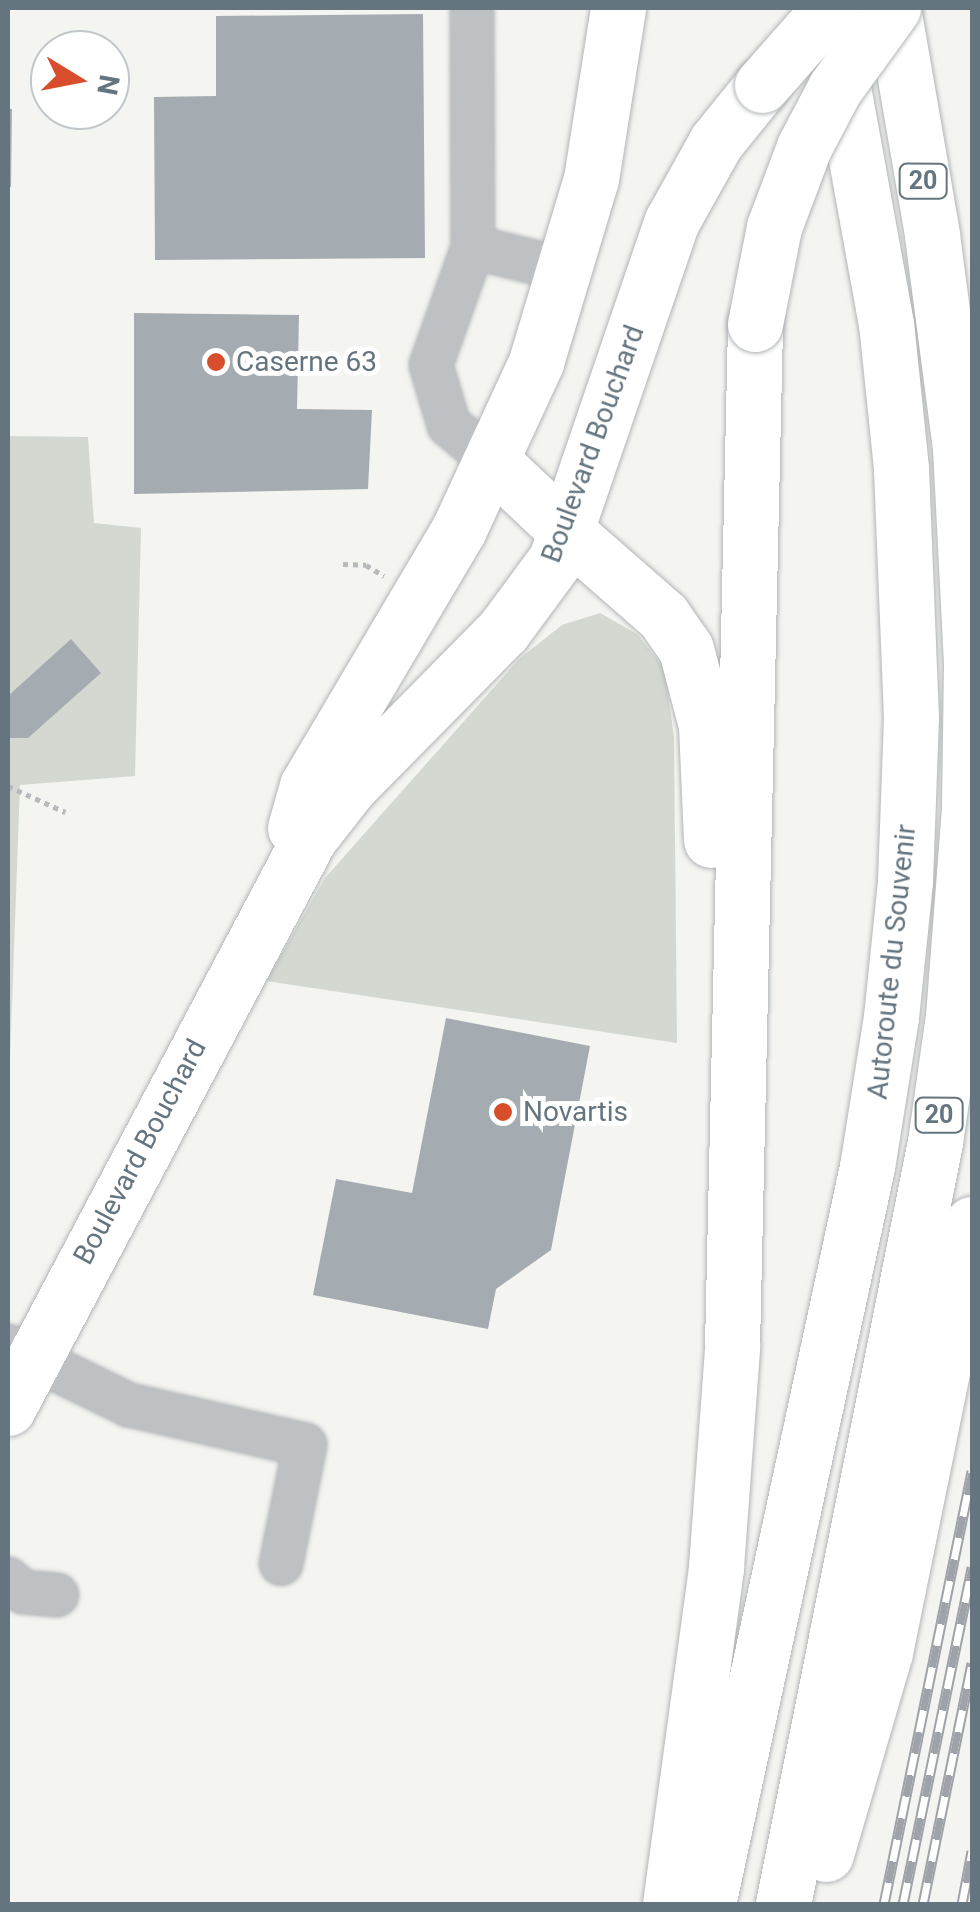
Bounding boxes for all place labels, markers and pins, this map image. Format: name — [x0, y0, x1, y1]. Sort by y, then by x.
place label: Caserne 63 — [236, 345, 377, 379]
marker: Caserne 63 — [205, 351, 227, 373]
place label: Novartis — [523, 1095, 628, 1129]
marker: Novartis — [492, 1101, 514, 1123]

